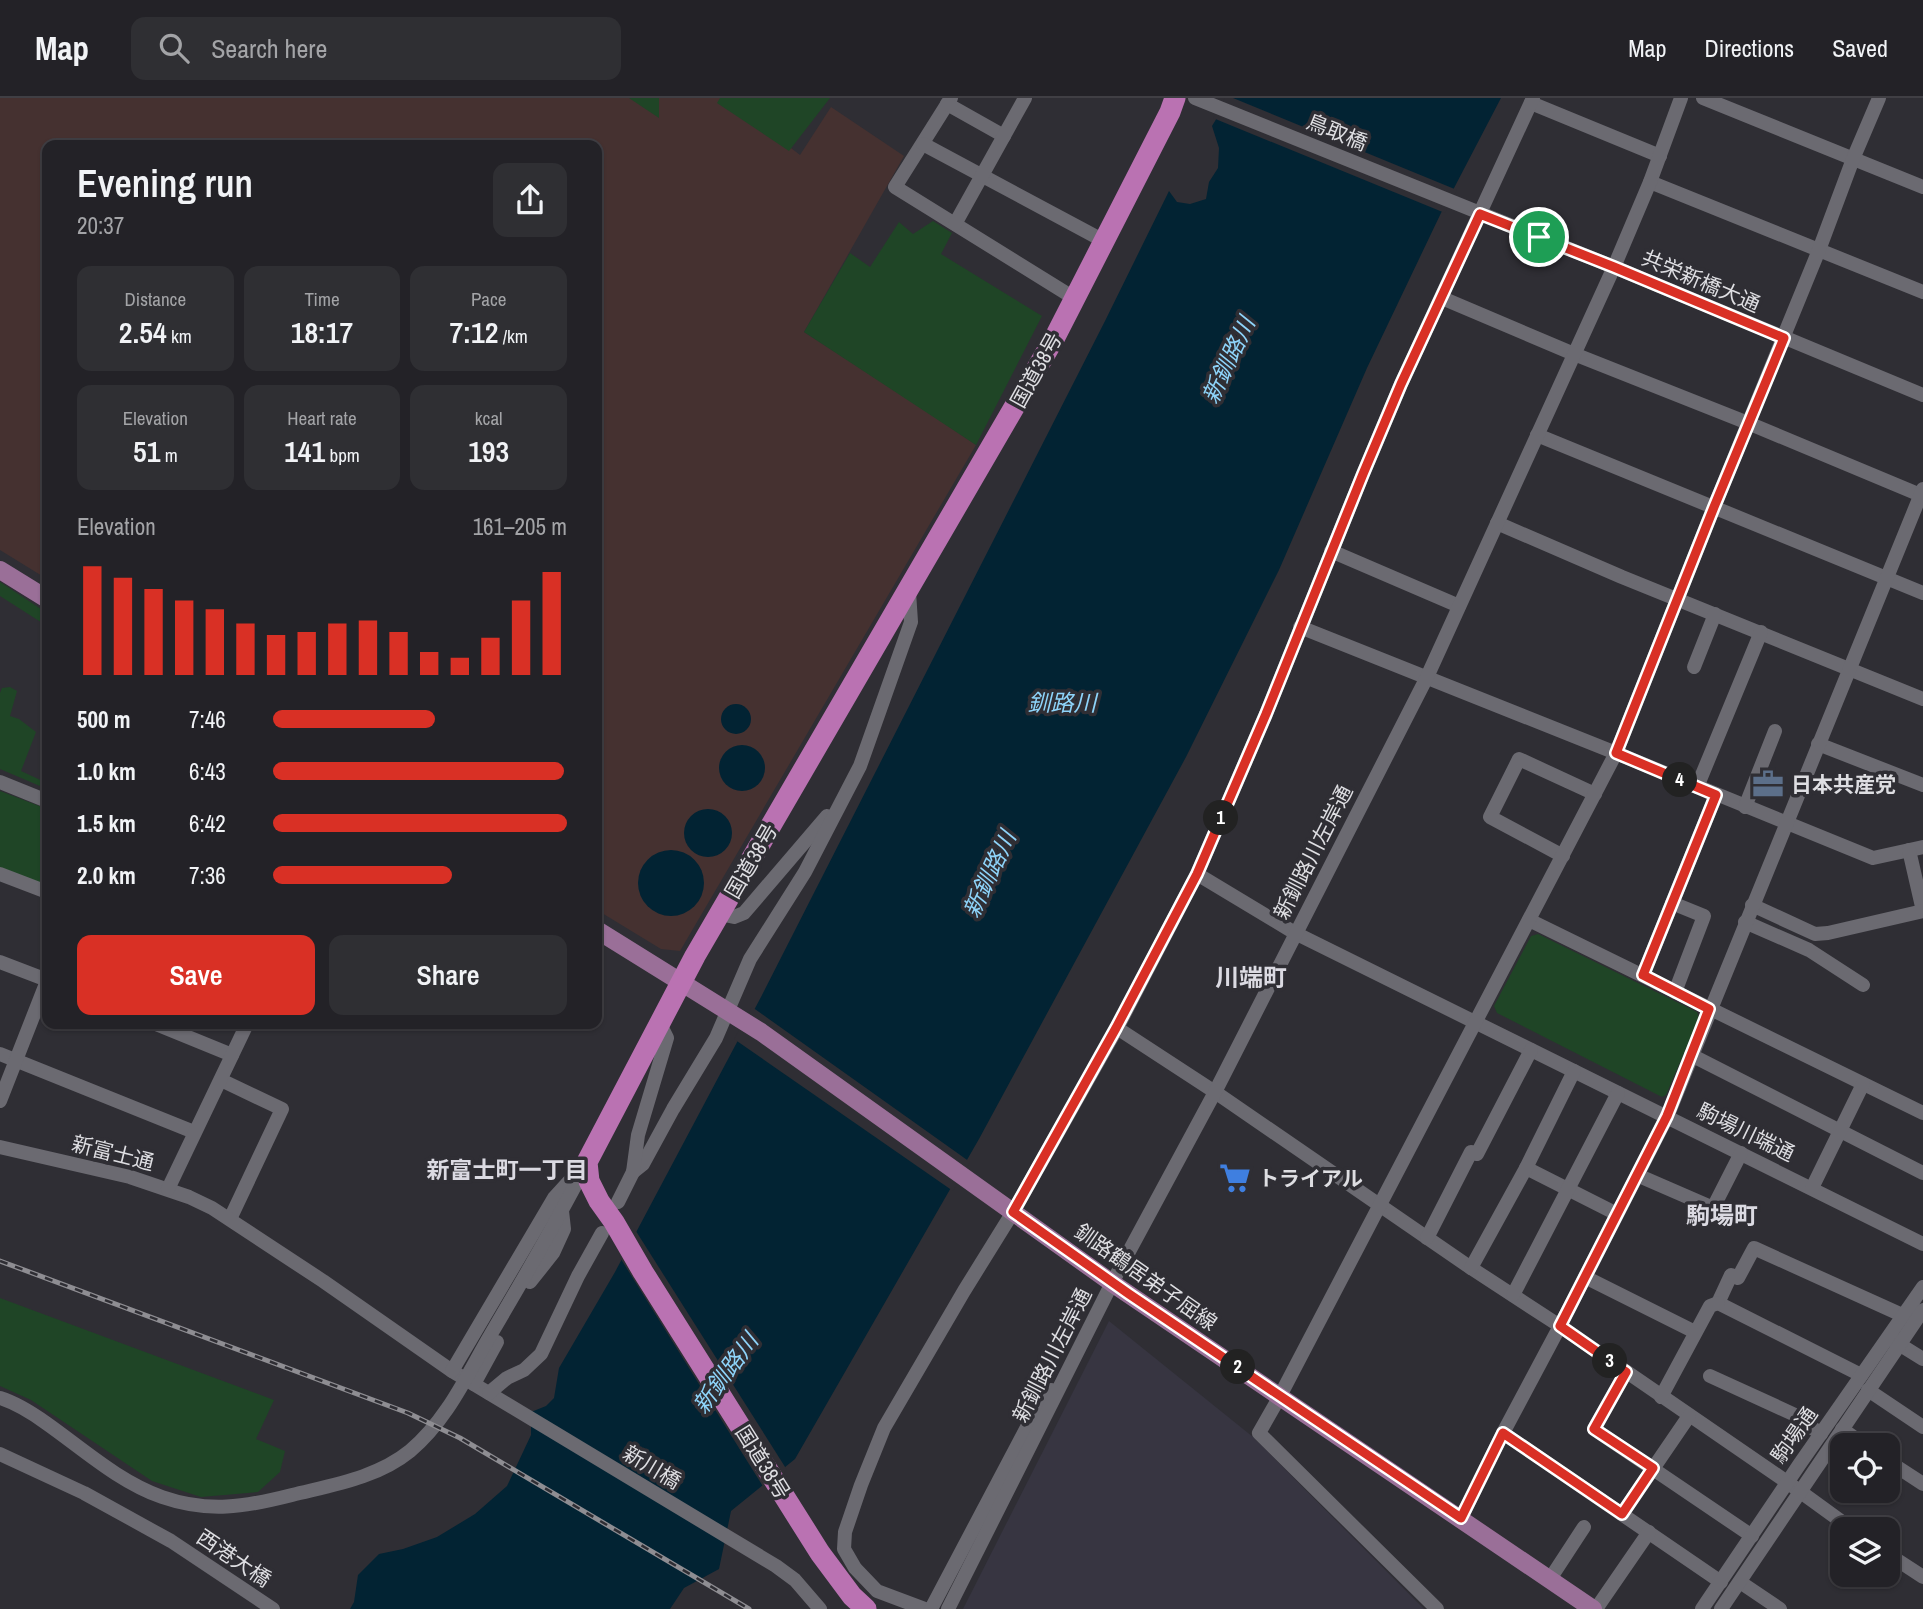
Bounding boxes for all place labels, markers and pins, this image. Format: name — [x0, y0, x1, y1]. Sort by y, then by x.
pin — [1509, 207, 1569, 267]
pin: 4 — [1662, 762, 1698, 798]
office icon: 日本共産党 — [1751, 767, 1785, 801]
place label: 日本共産党 — [1791, 770, 1896, 799]
pin: 1 — [1204, 800, 1238, 836]
supermarket icon: トライアル — [1218, 1161, 1252, 1195]
place label: トライアル — [1258, 1164, 1363, 1193]
pin: 3 — [1592, 1344, 1628, 1378]
pin: 2 — [1220, 1350, 1256, 1384]

